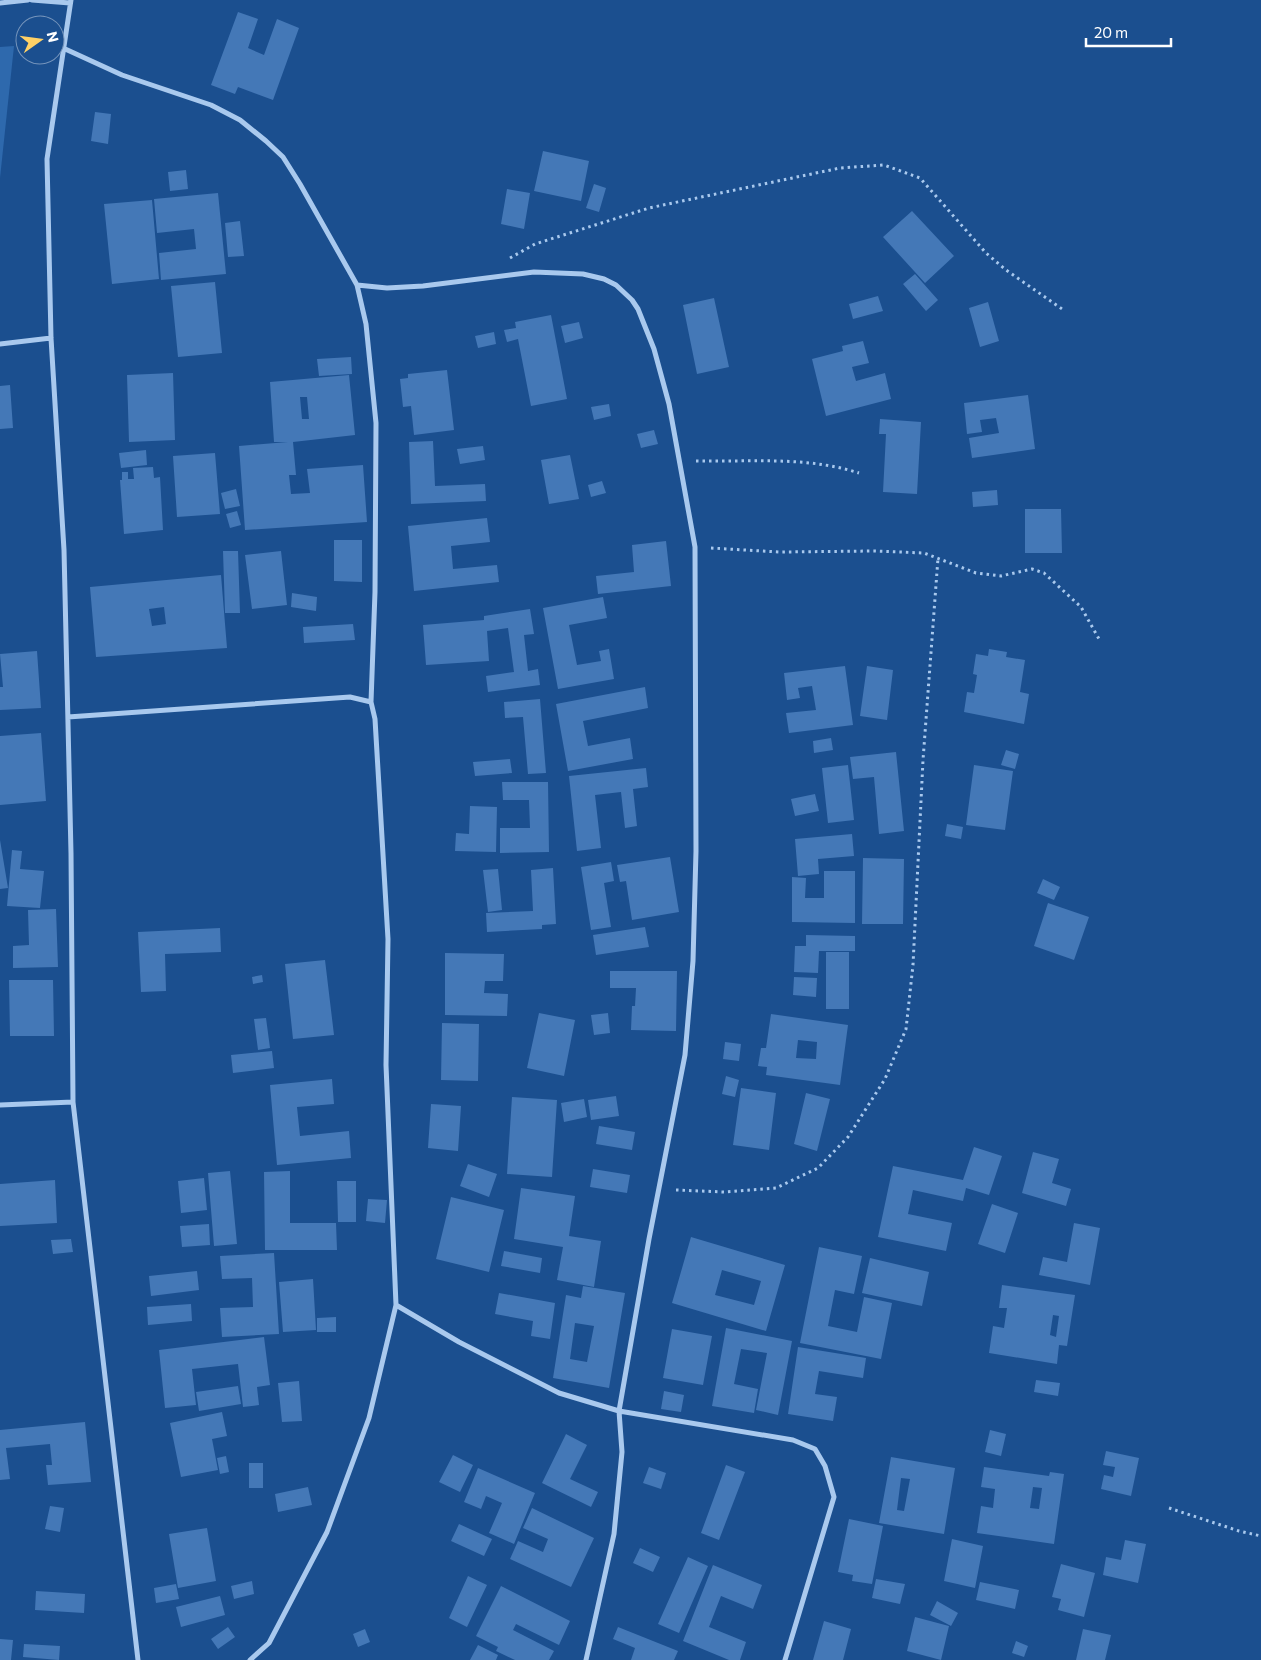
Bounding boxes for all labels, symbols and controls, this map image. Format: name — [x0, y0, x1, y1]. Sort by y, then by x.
north arrow — [15, 15, 65, 65]
scale bar — [1086, 15, 1171, 47]
text: 20 m — [1094, 23, 1128, 41]
text: N — [44, 30, 63, 44]

